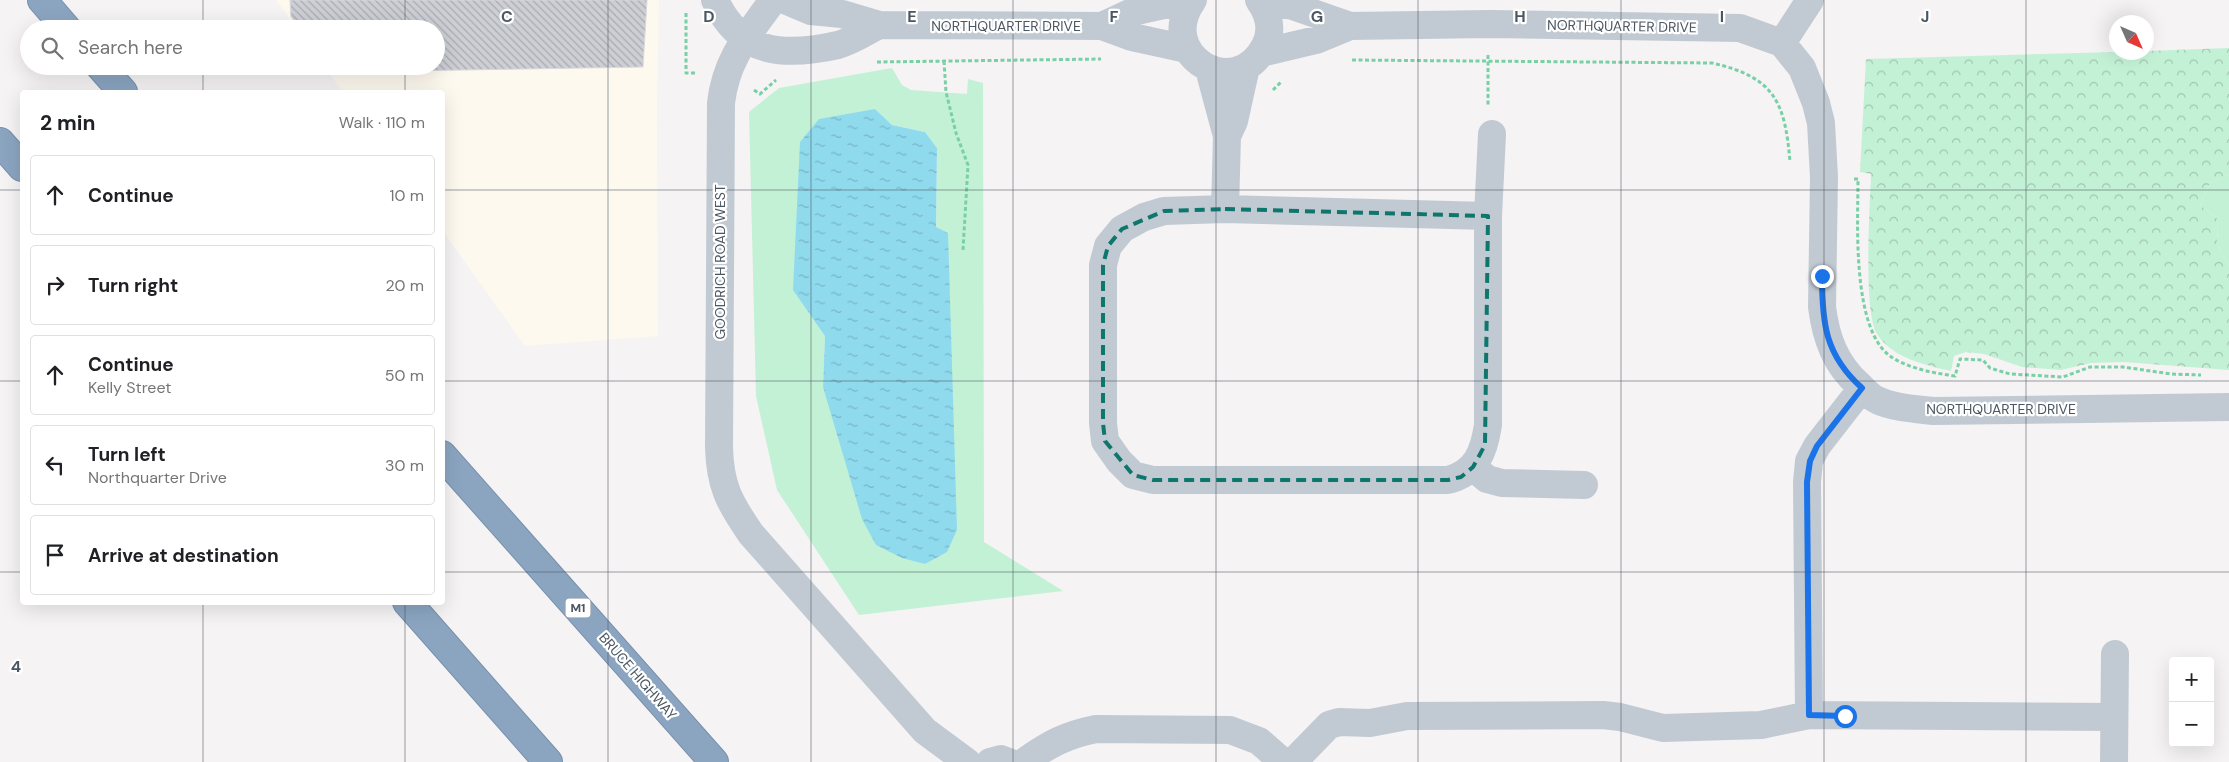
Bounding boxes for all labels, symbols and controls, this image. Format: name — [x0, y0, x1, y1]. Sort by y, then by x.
text: C — [501, 6, 513, 27]
text: D — [703, 6, 715, 27]
text: E — [907, 6, 917, 27]
text: F — [1110, 6, 1119, 27]
text: G — [1311, 6, 1323, 27]
text: H — [1514, 6, 1526, 27]
text: I — [1720, 6, 1724, 27]
text: J — [1921, 6, 1929, 27]
north arrow — [2109, 15, 2154, 60]
street label: NORTHQUARTER DRIVE — [1547, 16, 1697, 36]
street label: NORTHQUARTER DRIVE — [931, 17, 1081, 35]
search box — [20, 20, 445, 75]
icon: search — [38, 34, 66, 62]
text: Search here — [78, 35, 183, 60]
text: 2 min — [40, 109, 96, 137]
text: Walk · 110 m — [339, 112, 425, 133]
icon: ahead — [41, 181, 69, 209]
text: Continue — [88, 183, 174, 208]
street label: GOODRICH ROAD WEST — [711, 184, 729, 340]
text: 10 m — [390, 185, 424, 206]
route end — [1811, 265, 1834, 288]
icon: right — [41, 271, 69, 299]
text: Turn right — [88, 273, 178, 298]
text: 20 m — [385, 275, 424, 296]
text: Continue — [88, 352, 174, 377]
icon: ahead — [41, 361, 69, 389]
text: 50 m — [385, 365, 424, 386]
text: Kelly Street — [88, 377, 172, 398]
street label: NORTHQUARTER DRIVE — [1926, 400, 2076, 418]
text: Turn left — [88, 442, 166, 467]
icon: left — [41, 451, 69, 479]
text: 30 m — [385, 455, 424, 476]
text: Northquarter Drive — [88, 467, 227, 488]
icon: arrive — [41, 541, 69, 569]
text: Arrive at destination — [88, 543, 279, 568]
road number: M1 — [566, 598, 590, 618]
street label: BRUCE HIGHWAY — [595, 629, 681, 723]
text: 4 — [11, 656, 21, 677]
map controls — [2169, 657, 2214, 747]
button: + — [2169, 657, 2214, 702]
button: − — [2169, 702, 2214, 747]
route start — [1834, 705, 1857, 728]

